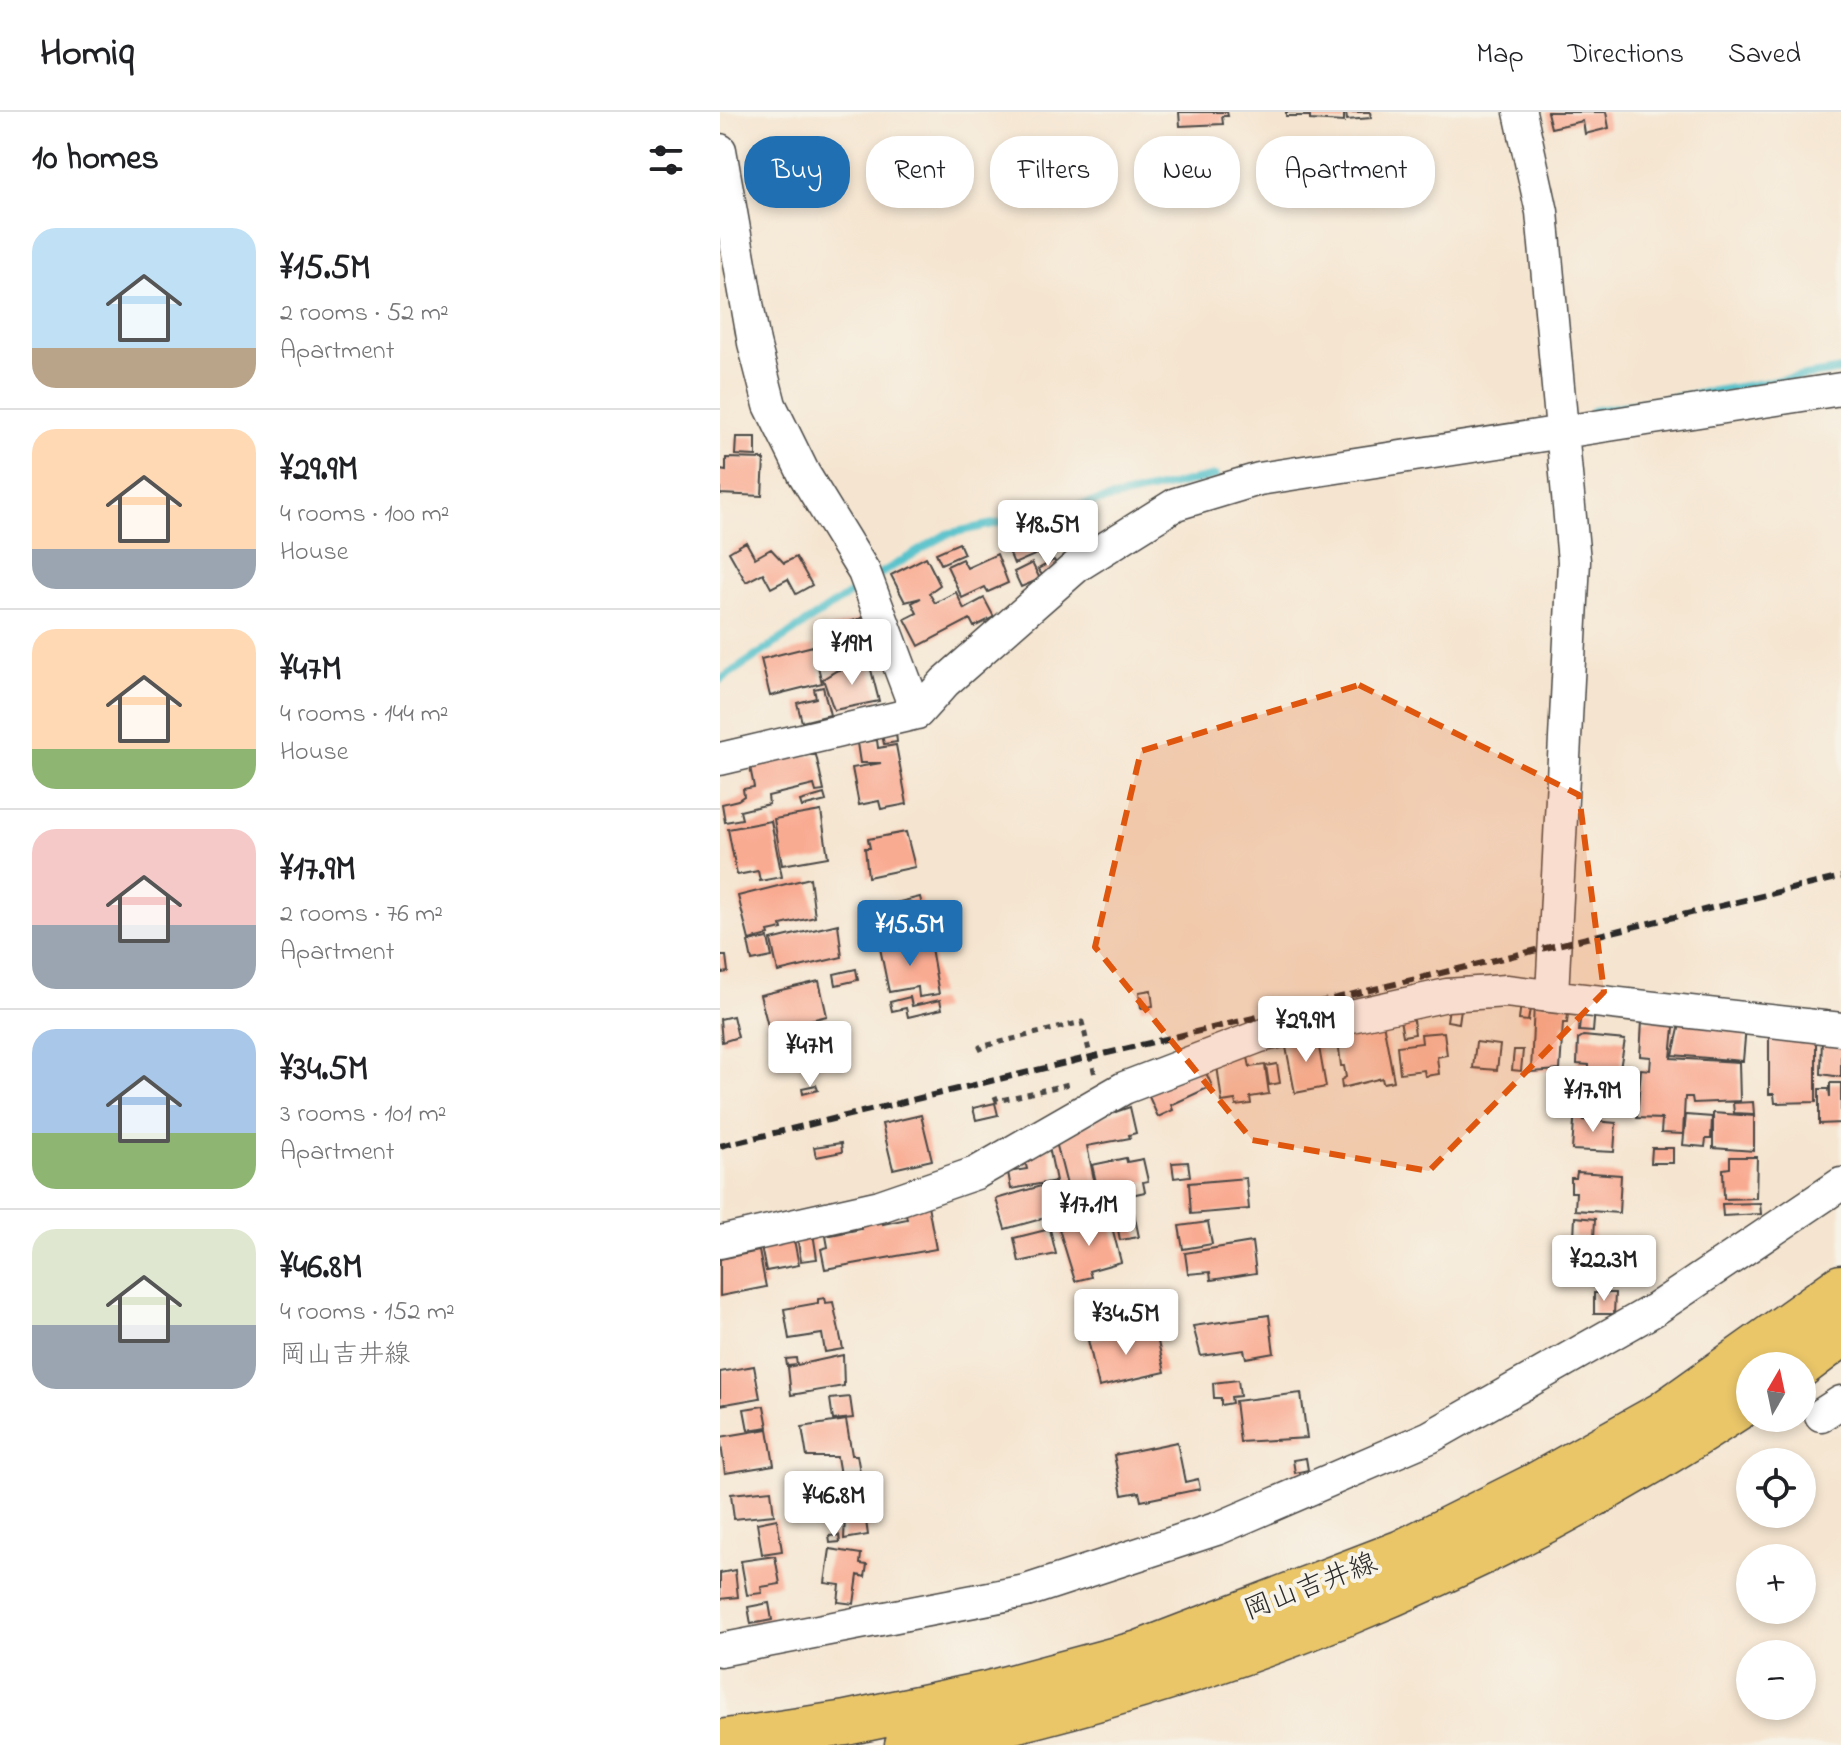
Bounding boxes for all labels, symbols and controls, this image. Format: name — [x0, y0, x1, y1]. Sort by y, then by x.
text: Homiq — [40, 27, 134, 83]
text: Map — [1476, 35, 1524, 76]
text: Directions — [1568, 35, 1684, 76]
text: Saved — [1728, 35, 1801, 76]
text: 10 homes — [32, 135, 159, 185]
chip: Buy — [744, 136, 850, 208]
chip: Rent — [866, 136, 974, 208]
chip: Filters — [990, 136, 1118, 208]
chip: New — [1134, 136, 1240, 208]
chip: Apartment — [1256, 136, 1435, 208]
icon: filters — [644, 138, 688, 182]
text: ¥15.5M — [280, 245, 371, 295]
icon: home — [96, 260, 192, 356]
text: 2 rooms · 52 m² — [280, 295, 449, 333]
text: Apartment — [280, 333, 394, 371]
text: ¥29.9M — [280, 446, 358, 496]
icon: home — [96, 461, 192, 557]
text: 4 rooms · 100 m² — [280, 496, 449, 534]
pin: ¥18.5M — [983, 500, 1113, 568]
text: ¥18.5M — [1016, 507, 1080, 545]
text: House — [280, 534, 348, 572]
pin: ¥19M — [805, 619, 899, 687]
text: ¥19M — [831, 626, 873, 664]
text: ¥47M — [280, 646, 342, 696]
icon: home — [96, 661, 192, 757]
text: 4 rooms · 144 m² — [280, 696, 448, 734]
text: House — [280, 734, 348, 772]
text: ¥17.9M — [280, 846, 356, 896]
icon: home — [96, 861, 192, 957]
text: 2 rooms · 76 m² — [280, 896, 443, 934]
pin: ¥15.5M — [845, 900, 975, 968]
text: ¥15.5M — [875, 907, 945, 945]
text: Apartment — [280, 934, 394, 972]
pin: ¥29.9M — [1241, 996, 1371, 1064]
text: ¥29.9M — [1276, 1003, 1336, 1041]
pin: ¥47M — [763, 1021, 857, 1089]
text: ¥47M — [786, 1028, 834, 1066]
text: ¥34.5M — [280, 1046, 368, 1096]
icon: home — [96, 1061, 192, 1157]
pin: ¥17.9M — [1528, 1066, 1658, 1134]
text: ¥17.9M — [1564, 1073, 1622, 1111]
text: 3 rooms · 101 m² — [280, 1096, 446, 1134]
text: Apartment — [280, 1134, 394, 1172]
pin: ¥17.1M — [1024, 1180, 1154, 1248]
text: ¥17.1M — [1060, 1187, 1118, 1225]
pin: ¥22.3M — [1539, 1235, 1669, 1303]
text: ¥22.3M — [1570, 1242, 1638, 1280]
text: ¥46.8M — [280, 1244, 363, 1294]
icon: home — [96, 1261, 192, 1357]
pin: ¥34.5M — [1061, 1289, 1191, 1357]
text: 4 rooms · 152 m² — [280, 1294, 455, 1332]
text: ¥34.5M — [1092, 1296, 1160, 1334]
text: 岡山吉井線 — [280, 1337, 410, 1375]
north arrow — [1736, 1352, 1816, 1432]
map controls — [1736, 1352, 1816, 1720]
button: locate — [1736, 1448, 1816, 1528]
pin: ¥46.8M — [769, 1471, 899, 1539]
text: ¥46.8M — [802, 1478, 866, 1516]
street label: 岡山吉井線 — [1238, 1544, 1384, 1632]
button: + — [1736, 1544, 1816, 1624]
button: − — [1736, 1640, 1816, 1720]

